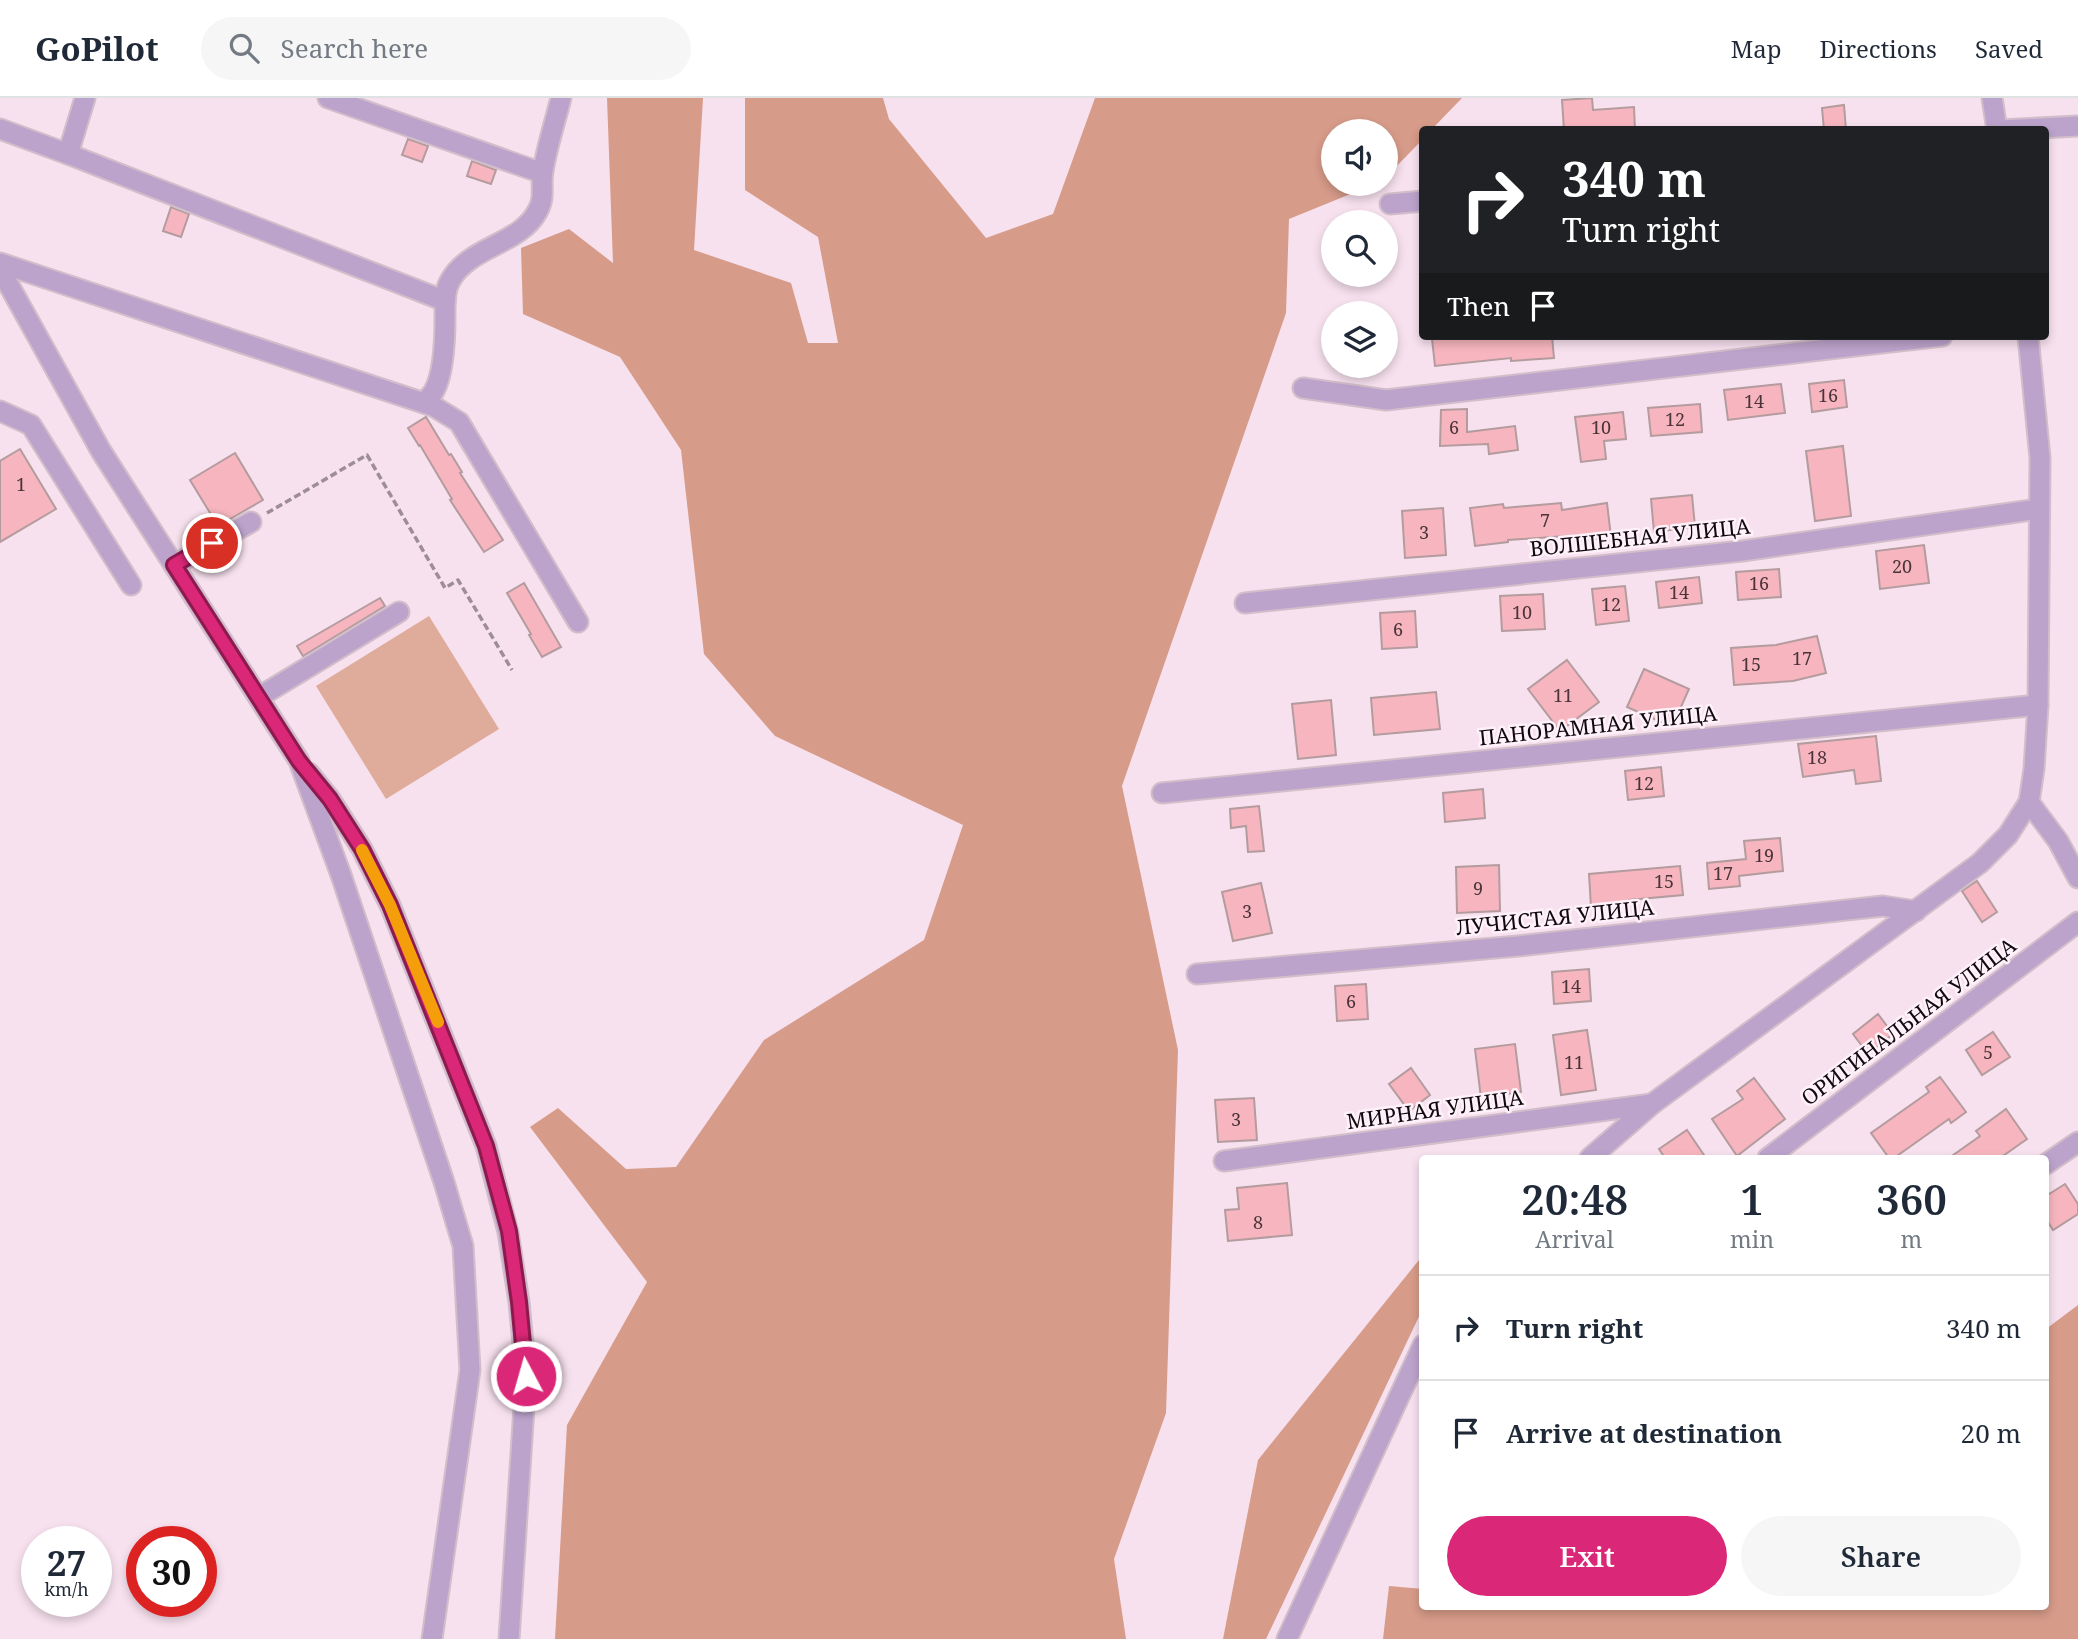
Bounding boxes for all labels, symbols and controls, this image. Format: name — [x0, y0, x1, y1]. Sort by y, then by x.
search box — [201, 17, 691, 80]
text: GoPilot — [35, 26, 159, 71]
icon: search — [225, 29, 263, 67]
text: Search here — [281, 30, 428, 66]
text: Map — [1731, 32, 1782, 65]
text: Directions — [1820, 32, 1937, 65]
text: Saved — [1975, 32, 2043, 65]
map controls — [1321, 119, 1398, 378]
button: sound — [1321, 119, 1398, 196]
text: 340 m — [1562, 145, 1706, 211]
icon: right — [1447, 154, 1538, 245]
text: Turn right — [1562, 208, 1720, 251]
button: search — [1321, 210, 1398, 287]
icon: arrive — [1524, 287, 1562, 325]
text: Then — [1447, 288, 1510, 324]
button: layers — [1321, 301, 1398, 378]
house number: 16 — [1818, 383, 1838, 407]
house number: 14 — [1744, 389, 1764, 413]
house number: 12 — [1665, 407, 1685, 431]
house number: 6 — [1449, 415, 1459, 439]
house number: 10 — [1591, 415, 1611, 439]
house number: 1 — [16, 472, 26, 496]
house number: 7 — [1540, 508, 1550, 532]
street label: ВОЛШЕБНАЯ УЛИЦА — [1528, 511, 1752, 563]
pin — [182, 513, 242, 573]
house number: 3 — [1419, 520, 1429, 544]
icon: arrive — [193, 524, 231, 562]
house number: 20 — [1892, 554, 1912, 578]
house number: 16 — [1749, 571, 1769, 595]
house number: 14 — [1669, 580, 1689, 604]
house number: 12 — [1601, 592, 1621, 616]
house number: 10 — [1512, 600, 1532, 624]
house number: 6 — [1393, 617, 1403, 641]
house number: 17 — [1792, 646, 1812, 670]
house number: 15 — [1741, 652, 1761, 676]
house number: 11 — [1553, 683, 1573, 707]
street label: ПАНОРАМНАЯ УЛИЦА — [1477, 699, 1719, 751]
house number: 18 — [1807, 745, 1827, 769]
house number: 12 — [1634, 771, 1654, 795]
house number: 19 — [1754, 843, 1774, 867]
house number: 17 — [1713, 861, 1733, 885]
house number: 15 — [1654, 869, 1674, 893]
house number: 9 — [1473, 876, 1483, 900]
street label: ЛУЧИСТАЯ УЛИЦА — [1454, 893, 1656, 941]
house number: 3 — [1242, 899, 1252, 923]
street label: ОРИГИНАЛЬНАЯ УЛИЦА — [1795, 931, 2022, 1111]
house number: 14 — [1561, 974, 1581, 998]
house number: 6 — [1346, 989, 1356, 1013]
house number: 5 — [1983, 1040, 1993, 1064]
house number: 11 — [1564, 1050, 1584, 1074]
street label: МИРНАЯ УЛИЦА — [1345, 1083, 1525, 1135]
house number: 3 — [1231, 1107, 1241, 1131]
text: 20:48 — [1521, 1170, 1628, 1227]
text: 1 — [1740, 1170, 1764, 1227]
text: 360 — [1876, 1170, 1947, 1227]
house number: 8 — [1253, 1210, 1263, 1234]
text: Arrival — [1535, 1223, 1614, 1255]
text: min — [1730, 1223, 1774, 1255]
text: m — [1901, 1223, 1922, 1255]
icon: right — [1447, 1309, 1485, 1347]
text: Turn right — [1506, 1310, 1643, 1346]
text: 340 m — [1946, 1310, 2021, 1346]
position arrow — [489, 1339, 563, 1413]
icon: arrive — [1447, 1414, 1485, 1452]
text: Arrive at destination — [1506, 1415, 1782, 1451]
text: 20 m — [1961, 1415, 2021, 1451]
button: Exit — [1447, 1516, 1727, 1596]
button: Share — [1741, 1516, 2021, 1596]
speed limit sign: 30 — [126, 1526, 217, 1617]
text: 27 — [47, 1539, 86, 1586]
text: km/h — [44, 1577, 89, 1601]

